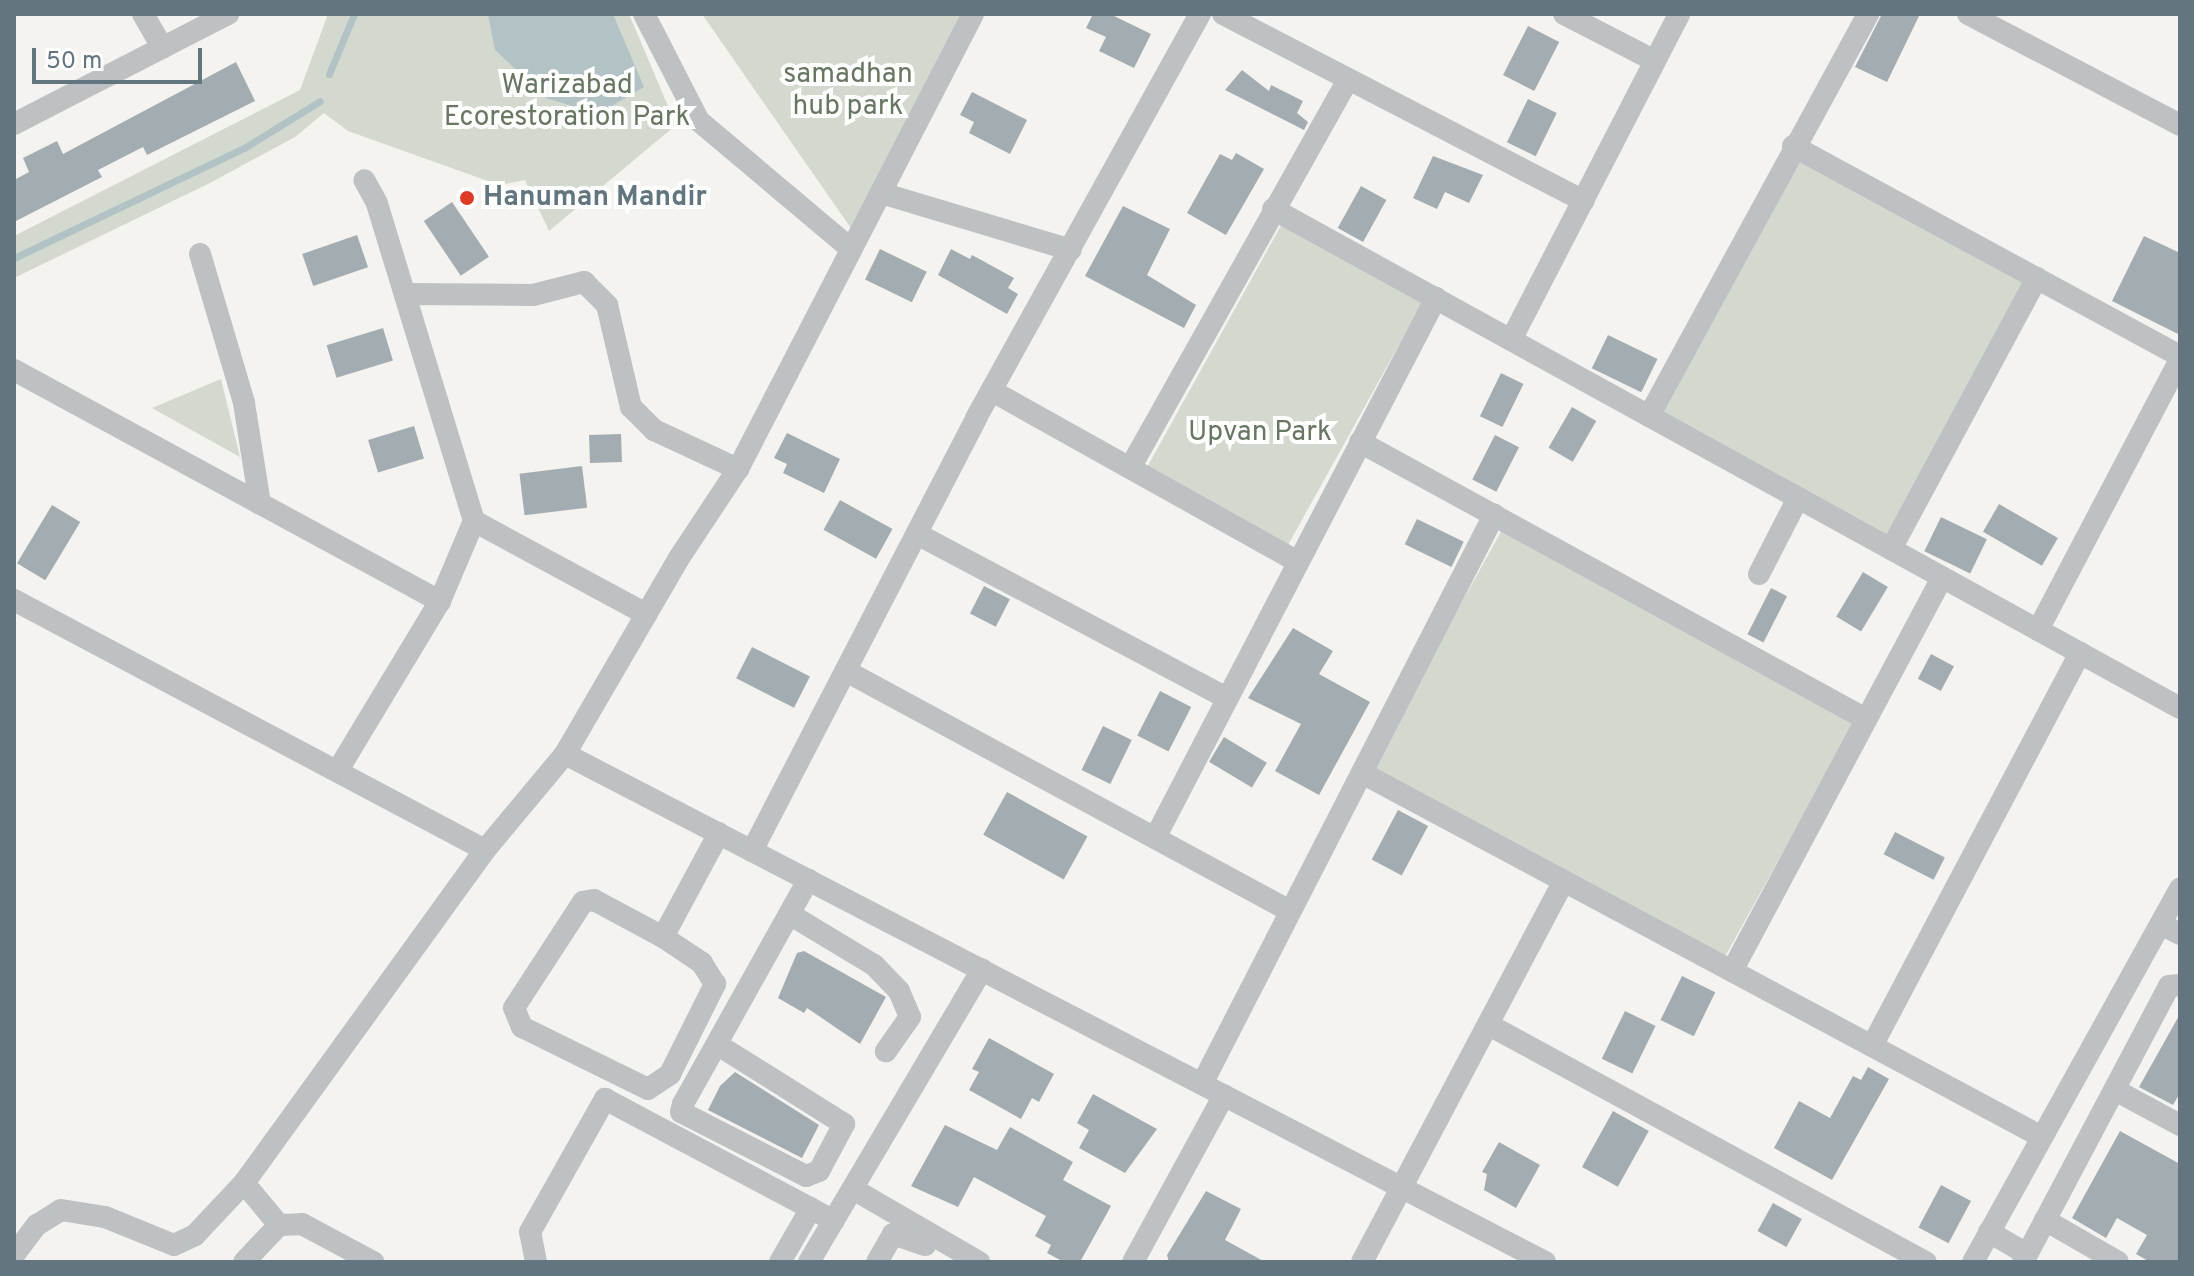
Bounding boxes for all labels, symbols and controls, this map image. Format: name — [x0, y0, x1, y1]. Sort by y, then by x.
scale bar — [36, 32, 206, 82]
text: 50 m — [46, 47, 102, 77]
park label: samadhan hub park — [783, 58, 913, 124]
park label: Warizabad Ecorestoration Park — [444, 69, 690, 135]
place label: Hanuman Mandir — [483, 181, 707, 215]
marker: Hanuman Mandir — [458, 189, 476, 207]
park label: Upvan Park — [1188, 416, 1332, 450]

